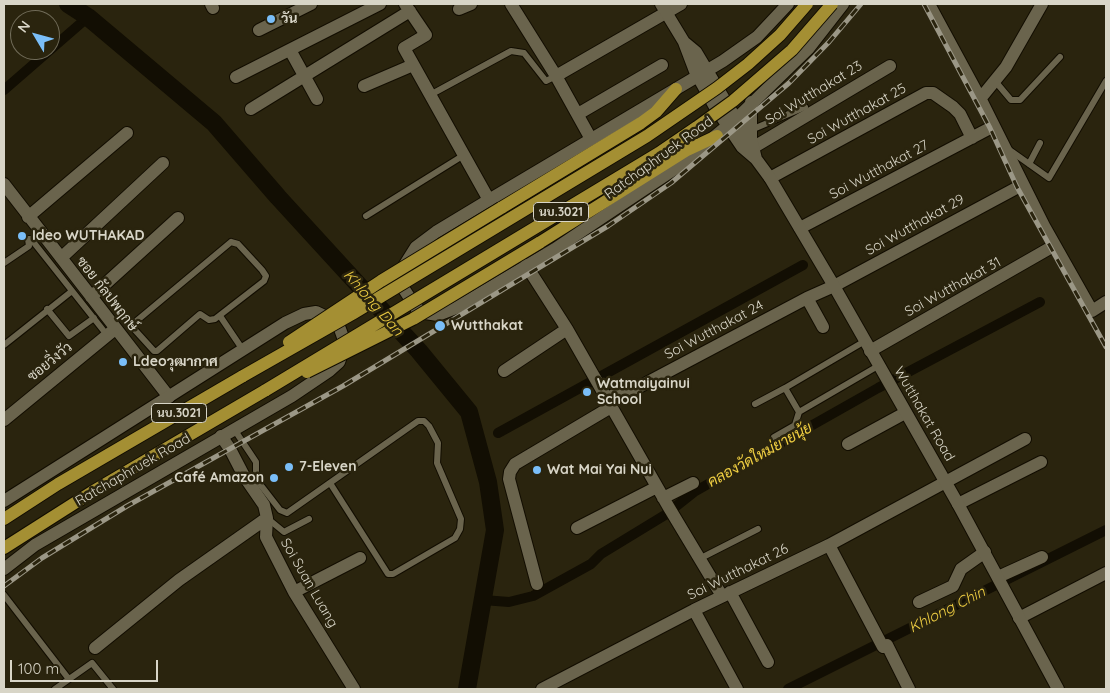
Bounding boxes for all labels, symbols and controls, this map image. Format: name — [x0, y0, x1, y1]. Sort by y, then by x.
north arrow — [10, 10, 60, 60]
place label: วัน — [281, 11, 298, 27]
marker: วัน — [265, 13, 277, 25]
text: N — [14, 17, 34, 36]
street label: Soi Wutthakat 23 — [763, 57, 865, 129]
street label: Soi Wutthakat 25 — [805, 80, 909, 148]
street label: Ratchaphruek Road — [601, 113, 717, 203]
street label: Soi Wutthakat 27 — [827, 137, 931, 203]
street label: Soi Wutthakat 29 — [863, 191, 967, 259]
road number: นบ.3021 — [534, 202, 588, 222]
place label: Ideo WUTHAKAD — [32, 228, 145, 244]
marker: Ideo WUTHAKAD — [16, 230, 28, 242]
street label: ซอย กัลปพฤกษ์ — [73, 253, 141, 335]
street label: Soi Wutthakat 31 — [902, 254, 1004, 320]
water label: Khlong Dan — [339, 266, 407, 340]
street label: Soi Wutthakat 24 — [662, 297, 766, 363]
place label: Wutthakat — [451, 318, 523, 334]
marker: Wutthakat — [433, 319, 447, 333]
street label: ซอยวิ่งวัว — [24, 339, 76, 385]
place label: Ldeoวุฒากาศ — [133, 354, 218, 370]
marker: Ldeoวุฒากาศ — [117, 356, 129, 368]
street label: Wutthakat Road — [890, 364, 958, 464]
place label: Watmaiyainui School — [597, 376, 690, 408]
marker: Watmaiyainui School — [581, 386, 593, 398]
road number: นบ.3021 — [152, 403, 206, 422]
water label: คลองวัดใหม่ยายนุ้ย — [704, 419, 816, 491]
street label: Ratchaphruek Road — [72, 430, 194, 510]
place label: 7-Eleven — [299, 459, 356, 475]
marker: 7-Eleven — [283, 461, 295, 473]
place label: Wat Mai Yai Nui — [547, 462, 652, 478]
marker: Wat Mai Yai Nui — [531, 464, 543, 476]
place label: Café Amazon — [174, 470, 264, 486]
marker: Café Amazon — [268, 472, 280, 484]
street label: Soi Suan Luang — [277, 535, 341, 631]
street label: Soi Wutthakat 26 — [685, 540, 791, 604]
water label: Khlong Chin — [906, 583, 988, 637]
scale bar — [12, 650, 160, 682]
text: 100 m — [18, 659, 59, 678]

